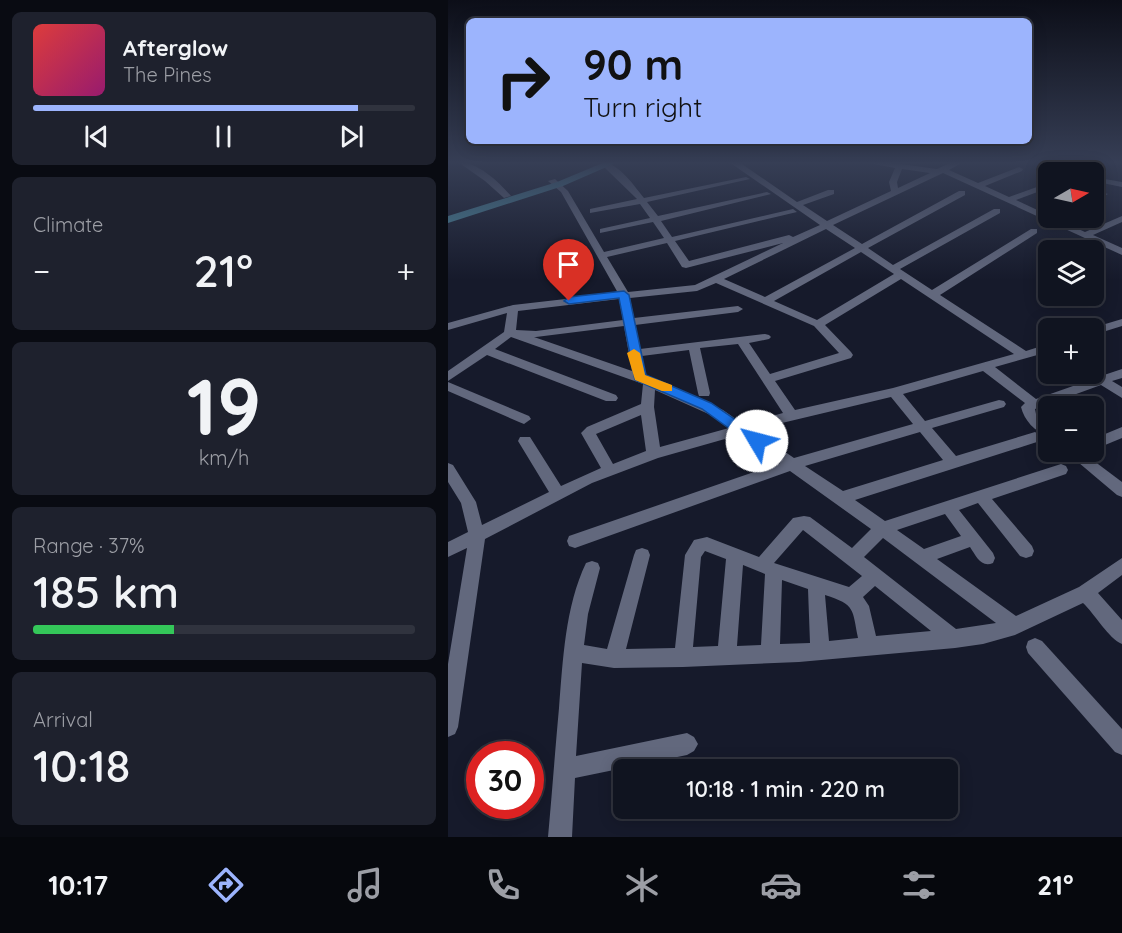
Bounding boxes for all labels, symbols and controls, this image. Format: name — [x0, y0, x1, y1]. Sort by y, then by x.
text: Afterglow — [123, 34, 228, 62]
text: 90 m — [583, 38, 683, 91]
icon: right — [484, 42, 562, 120]
text: The Pines — [123, 62, 212, 87]
text: Turn right — [583, 90, 702, 124]
icon: previous — [80, 120, 113, 153]
icon: pause — [207, 120, 240, 153]
icon: next — [335, 120, 368, 153]
north arrow — [1038, 162, 1104, 228]
map controls — [1038, 162, 1104, 462]
text: Climate — [33, 212, 103, 237]
pin — [543, 239, 594, 301]
button: layers — [1038, 240, 1104, 306]
text: 21° — [194, 242, 253, 298]
icon: arrive — [552, 248, 585, 281]
text: − — [33, 250, 50, 291]
text: + — [396, 250, 415, 291]
button: + — [1038, 318, 1104, 384]
text: 19 — [187, 357, 261, 455]
button: − — [1038, 396, 1104, 462]
position arrow — [725, 409, 789, 473]
text: km/h — [199, 445, 249, 470]
text: Range · 37% — [33, 533, 145, 558]
text: 185 km — [33, 563, 179, 619]
text: Arrival — [33, 707, 93, 732]
text: 10:18 — [33, 737, 130, 793]
speed limit sign: 30 — [466, 741, 544, 819]
text: 10:18 · 1 min · 220 m — [686, 775, 885, 803]
icon: directions — [205, 864, 247, 906]
icon: music — [344, 864, 386, 906]
icon: phone — [482, 864, 524, 906]
icon: climate — [621, 864, 663, 906]
icon: car — [760, 864, 802, 906]
icon: filters — [898, 864, 940, 906]
text: 10:17 — [48, 868, 108, 902]
text: 21° — [1037, 868, 1074, 902]

